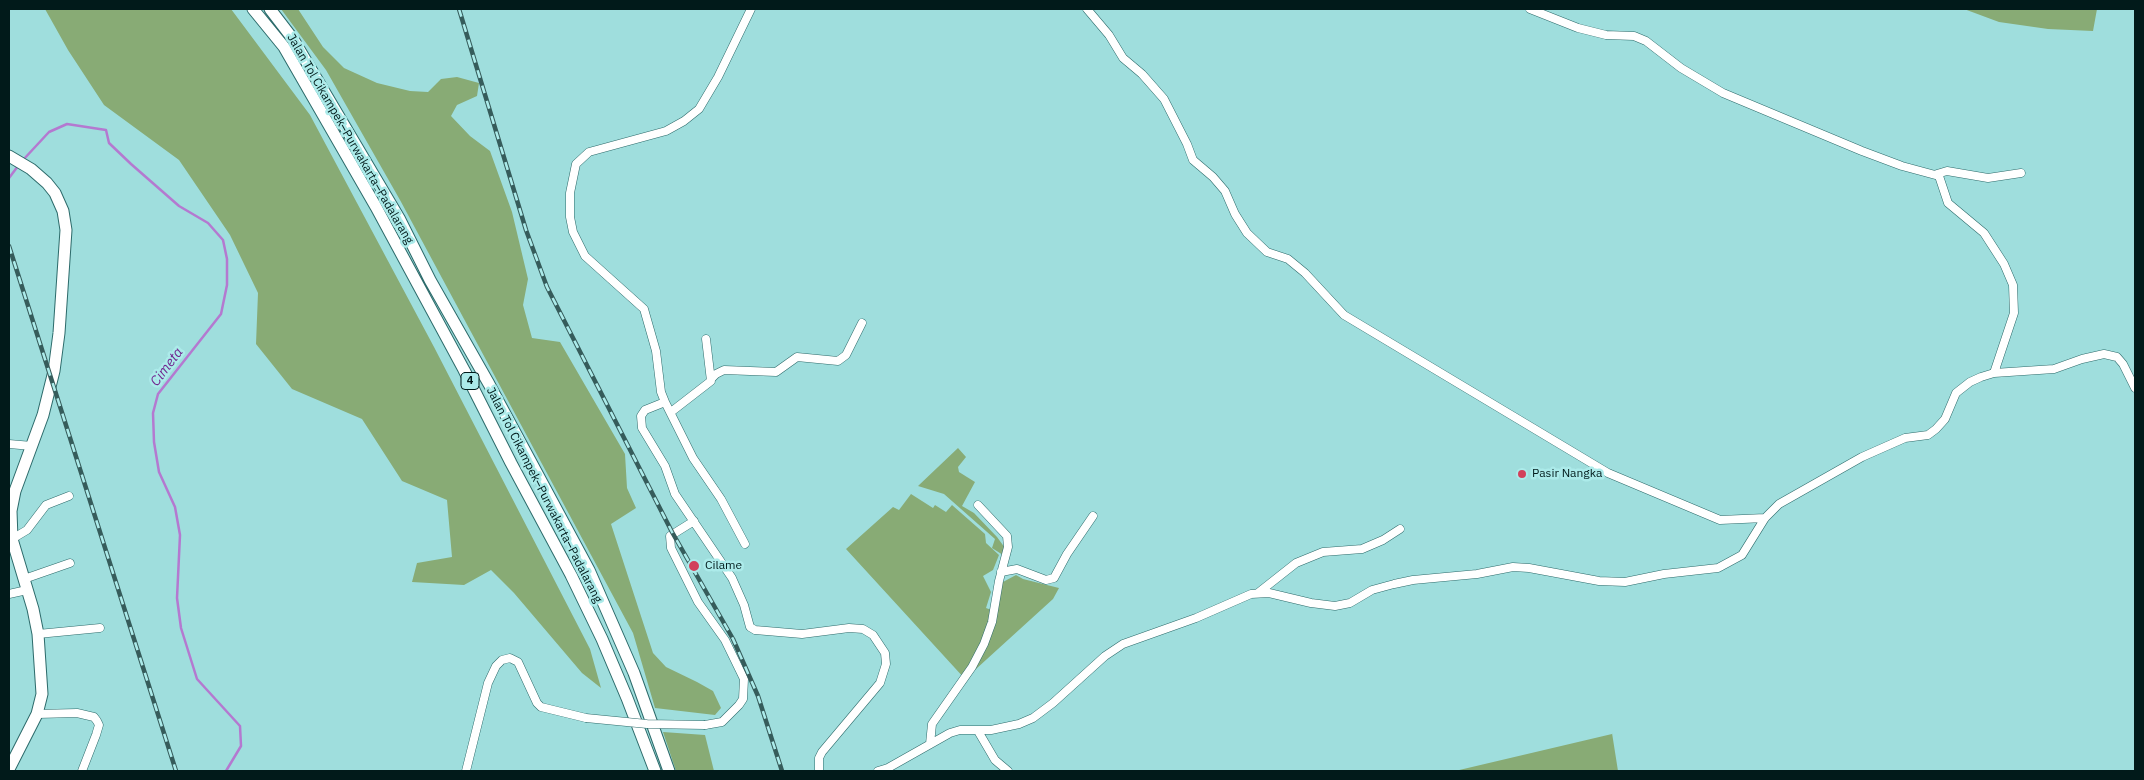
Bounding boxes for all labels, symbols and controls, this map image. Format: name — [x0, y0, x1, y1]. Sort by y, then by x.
street label: Jalan Tol Cikampek–Purwakarta–Padalarang — [284, 31, 416, 247]
water label: Cimeta — [147, 344, 187, 390]
road number: 4 — [461, 372, 479, 390]
street label: Jalan Tol Cikampek–Purwakarta–Padalarang — [483, 385, 605, 605]
place label: Pasir Nangka — [1532, 467, 1602, 481]
marker: Pasir Nangka — [1516, 468, 1528, 480]
marker: Cilame — [687, 559, 701, 573]
place label: Cilame — [705, 559, 742, 573]

